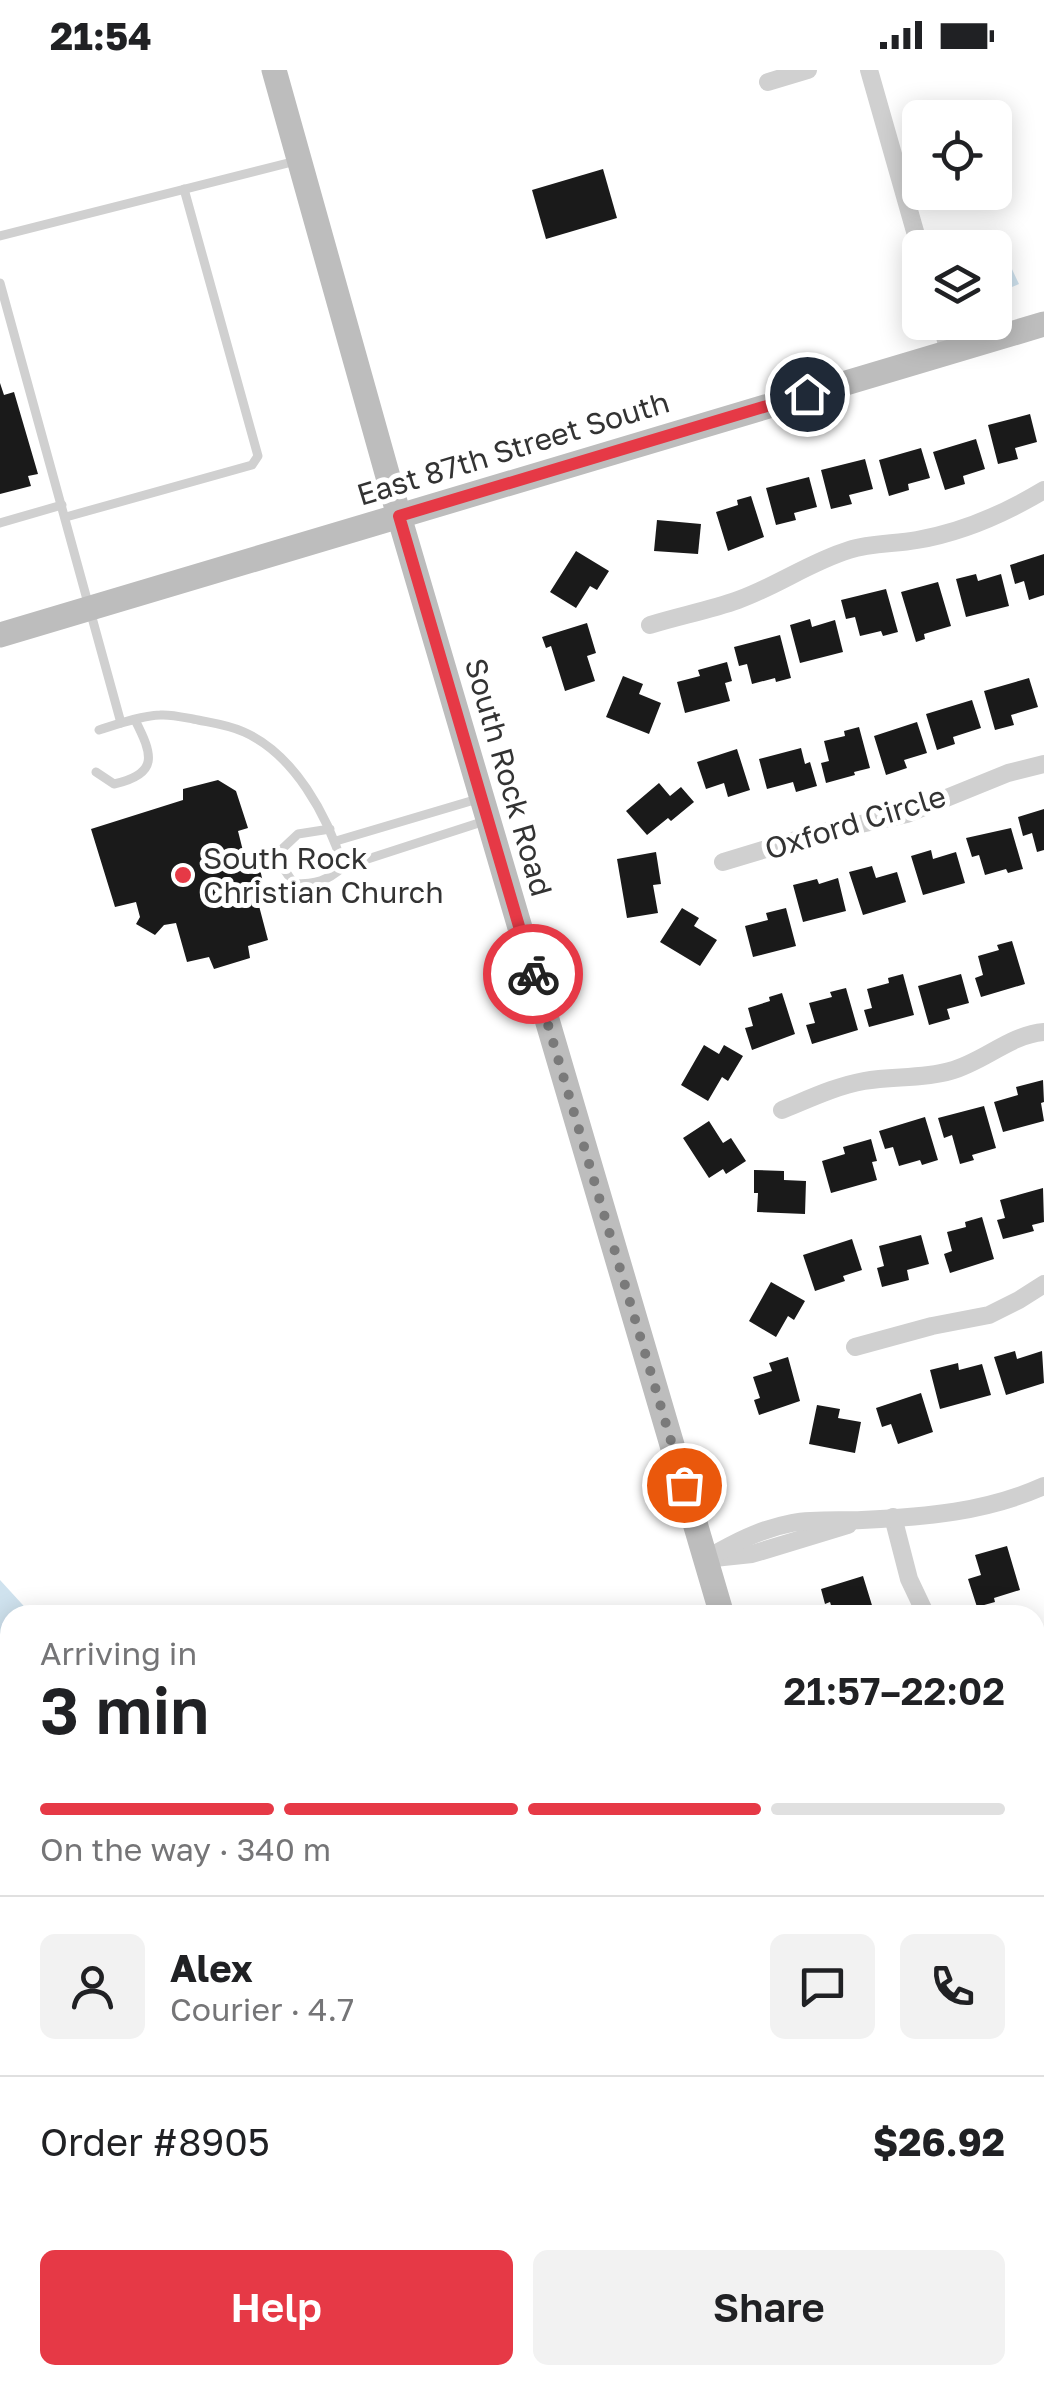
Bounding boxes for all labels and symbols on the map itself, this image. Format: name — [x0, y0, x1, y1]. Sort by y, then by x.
pin — [765, 352, 850, 437]
street label: East 87th Street South — [353, 383, 673, 513]
street label: South Rock Road — [458, 654, 560, 900]
street label: Oxford Circle — [760, 777, 950, 867]
place label: South Rock Christian Church — [203, 840, 444, 910]
marker: South Rock Christian Church — [172, 864, 194, 886]
courier — [483, 924, 583, 1024]
pin — [642, 1443, 727, 1528]

